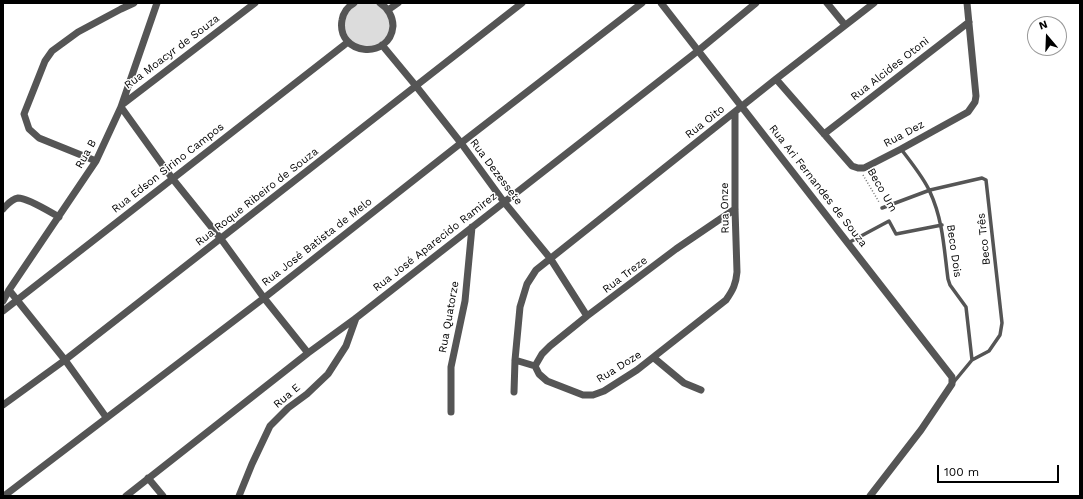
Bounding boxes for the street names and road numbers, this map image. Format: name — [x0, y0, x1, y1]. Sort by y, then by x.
street label: Rua Moacyr de Souza — [122, 12, 222, 92]
street label: Rua Alcides Otoni — [848, 34, 932, 104]
street label: Rua Oito — [683, 103, 727, 141]
street label: Rua Dez — [881, 118, 927, 150]
street label: Rua Edson Sirino Campos — [109, 120, 227, 216]
street label: Rua Ari Fernandes de Souza — [766, 122, 870, 250]
street label: Rua Dezessete — [467, 136, 525, 208]
street label: Rua B — [73, 137, 99, 171]
street label: Rua Roque Ribeiro de Souza — [193, 145, 321, 249]
street label: Beco Um — [864, 166, 900, 214]
street label: Rua Onze — [718, 182, 732, 234]
street label: Rua José Aparecido Ramirez — [370, 190, 500, 294]
street label: Rua José Batista de Melo — [259, 195, 375, 289]
street label: Beco Três — [975, 212, 993, 266]
street label: Beco Dois — [944, 224, 964, 278]
street label: Rua Treze — [600, 254, 650, 296]
street label: Rua Quatorze — [436, 280, 462, 354]
street label: Rua Doze — [594, 348, 644, 386]
street label: Rua E — [271, 381, 303, 411]

